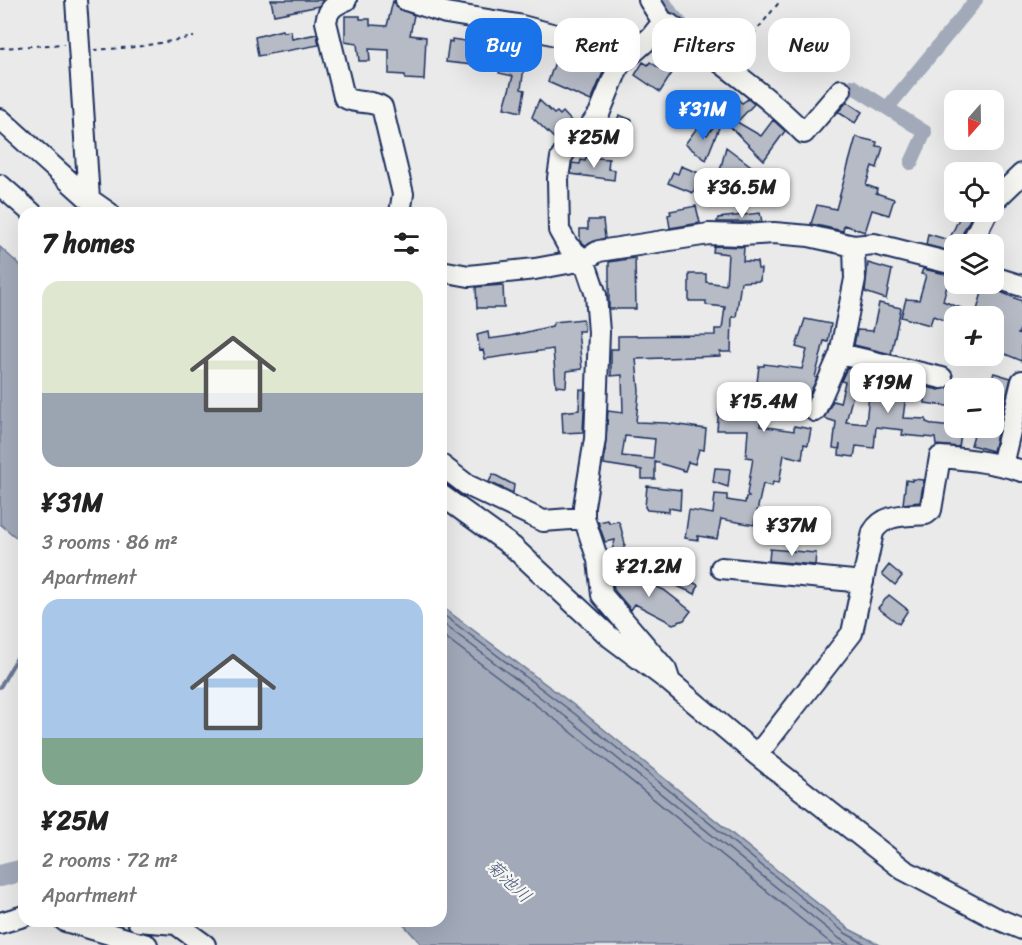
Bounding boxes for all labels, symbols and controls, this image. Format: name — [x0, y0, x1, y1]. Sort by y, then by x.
chip: Buy — [465, 18, 542, 72]
chip: Rent — [554, 18, 640, 72]
chip: Filters — [652, 18, 756, 72]
chip: New — [768, 18, 850, 72]
pin: ¥31M — [667, 90, 739, 141]
north arrow — [944, 90, 1004, 150]
map controls — [944, 90, 1004, 438]
text: ¥31M — [680, 92, 726, 127]
pin: ¥25M — [558, 118, 630, 169]
text: ¥25M — [568, 120, 620, 155]
button: locate — [944, 162, 1004, 222]
pin: ¥36.5M — [693, 168, 791, 219]
text: ¥36.5M — [708, 170, 776, 205]
text: 7 homes — [42, 220, 134, 266]
icon: filters — [390, 227, 423, 260]
button: layers — [944, 234, 1004, 294]
button: + — [944, 306, 1004, 366]
icon: home — [179, 320, 287, 428]
pin: ¥19M — [852, 363, 924, 414]
text: ¥19M — [864, 365, 912, 400]
button: − — [944, 378, 1004, 438]
pin: ¥15.4M — [715, 382, 813, 433]
text: ¥15.4M — [731, 384, 797, 419]
text: ¥31M — [42, 479, 103, 525]
pin: ¥37M — [756, 506, 828, 557]
text: ¥37M — [767, 508, 817, 543]
text: 3 rooms · 86 m² — [42, 525, 178, 560]
pin: ¥21.2M — [600, 547, 698, 598]
text: ¥21.2M — [616, 549, 682, 584]
text: Apartment — [42, 560, 136, 595]
icon: home — [179, 638, 287, 746]
text: ¥25M — [42, 797, 109, 843]
text: 2 rooms · 72 m² — [42, 843, 178, 878]
water label: 菊池川 — [478, 851, 540, 911]
text: Apartment — [42, 878, 136, 913]

